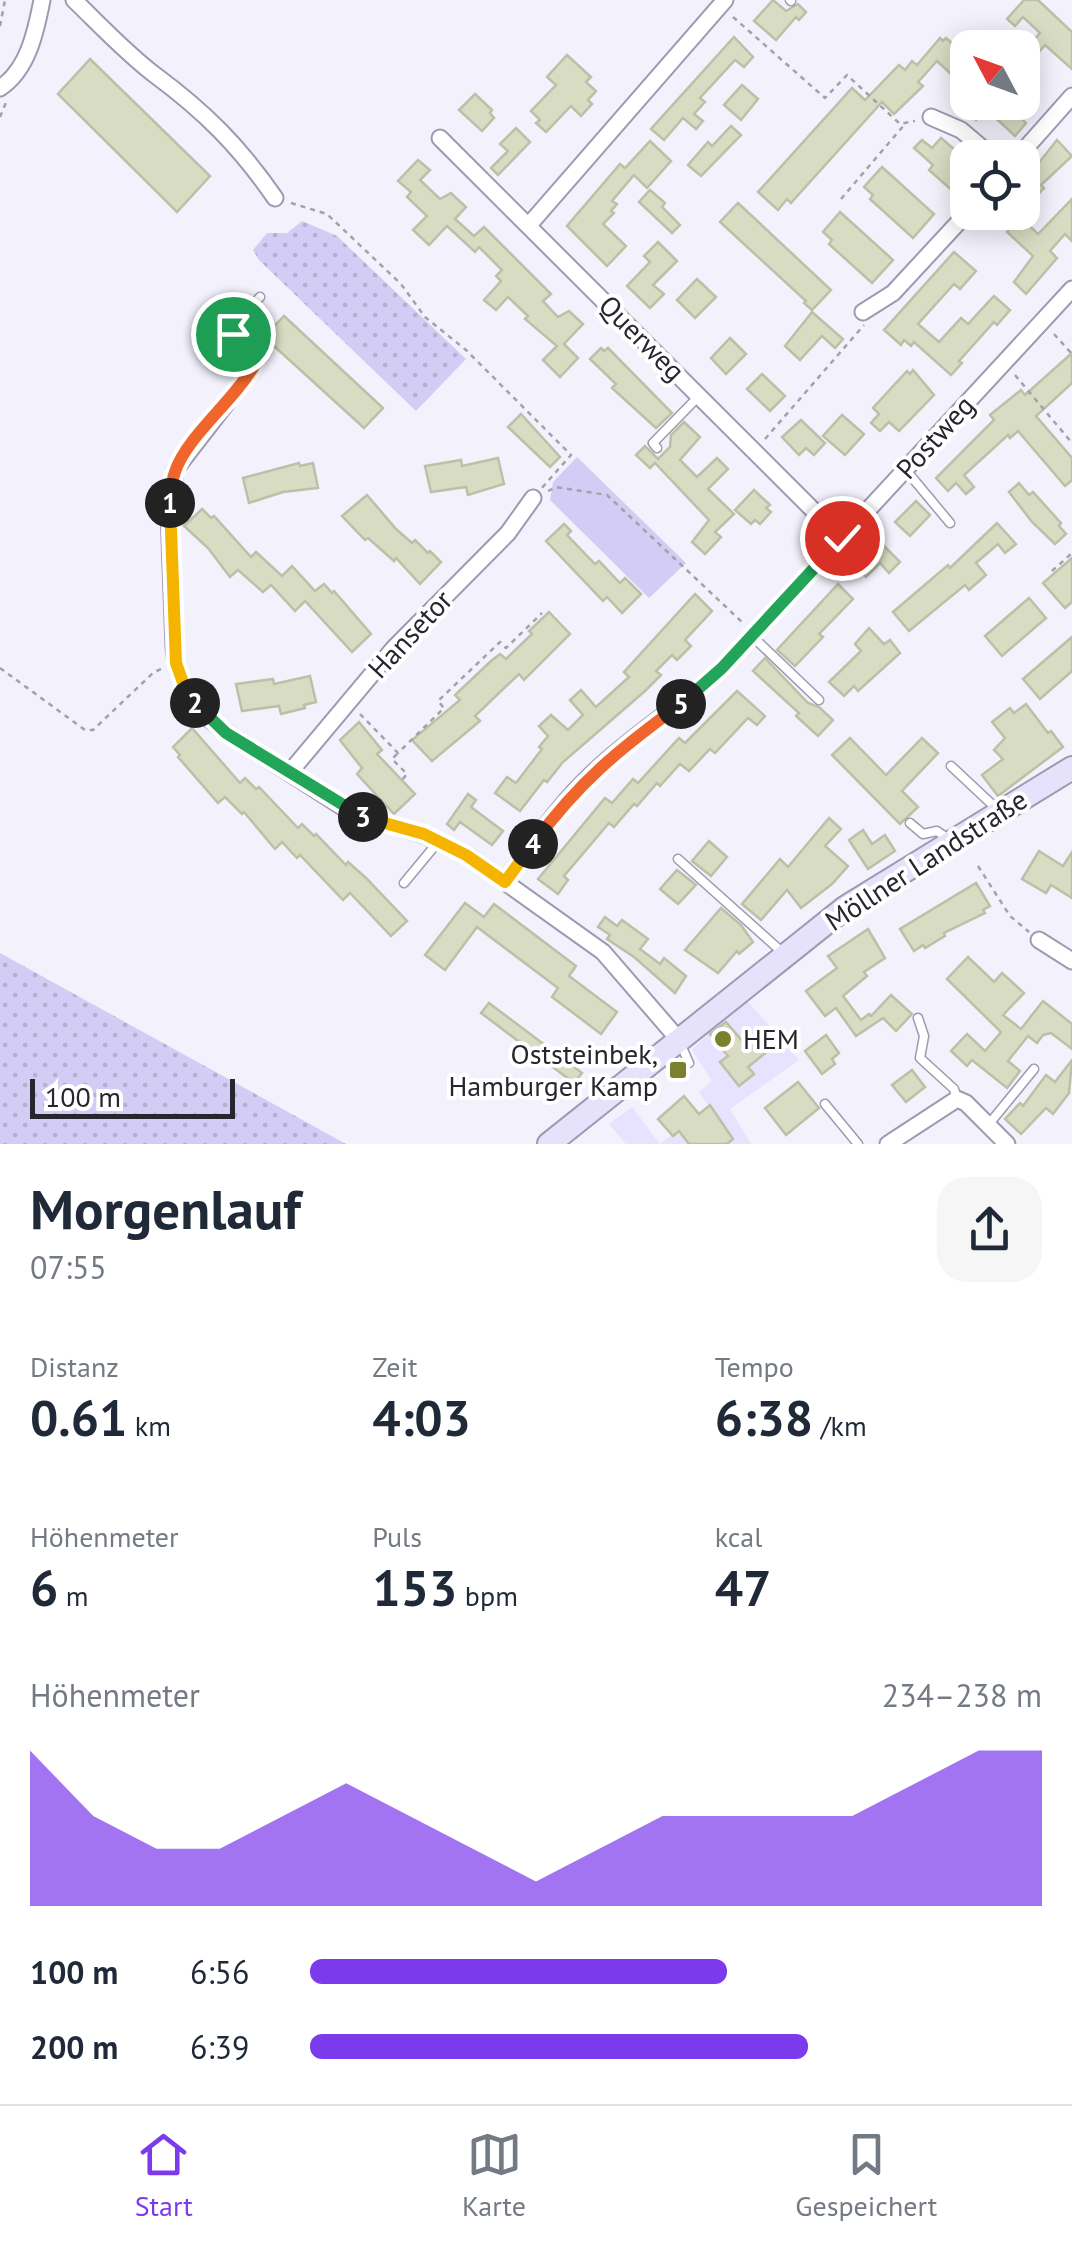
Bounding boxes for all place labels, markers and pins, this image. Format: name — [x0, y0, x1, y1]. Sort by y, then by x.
pin — [191, 292, 276, 377]
pin: 1 — [145, 478, 195, 528]
pin — [800, 496, 885, 581]
pin: 2 — [170, 678, 220, 728]
pin: 5 — [656, 679, 706, 729]
pin: 3 — [338, 792, 388, 842]
pin: 4 — [508, 819, 558, 869]
place label: HEM — [743, 1020, 799, 1057]
marker: HEM — [712, 1028, 734, 1050]
place label: Oststeinbek, Hamburger Kamp — [449, 1035, 658, 1104]
marker: Oststeinbek, Hamburger Kamp — [667, 1059, 689, 1081]

